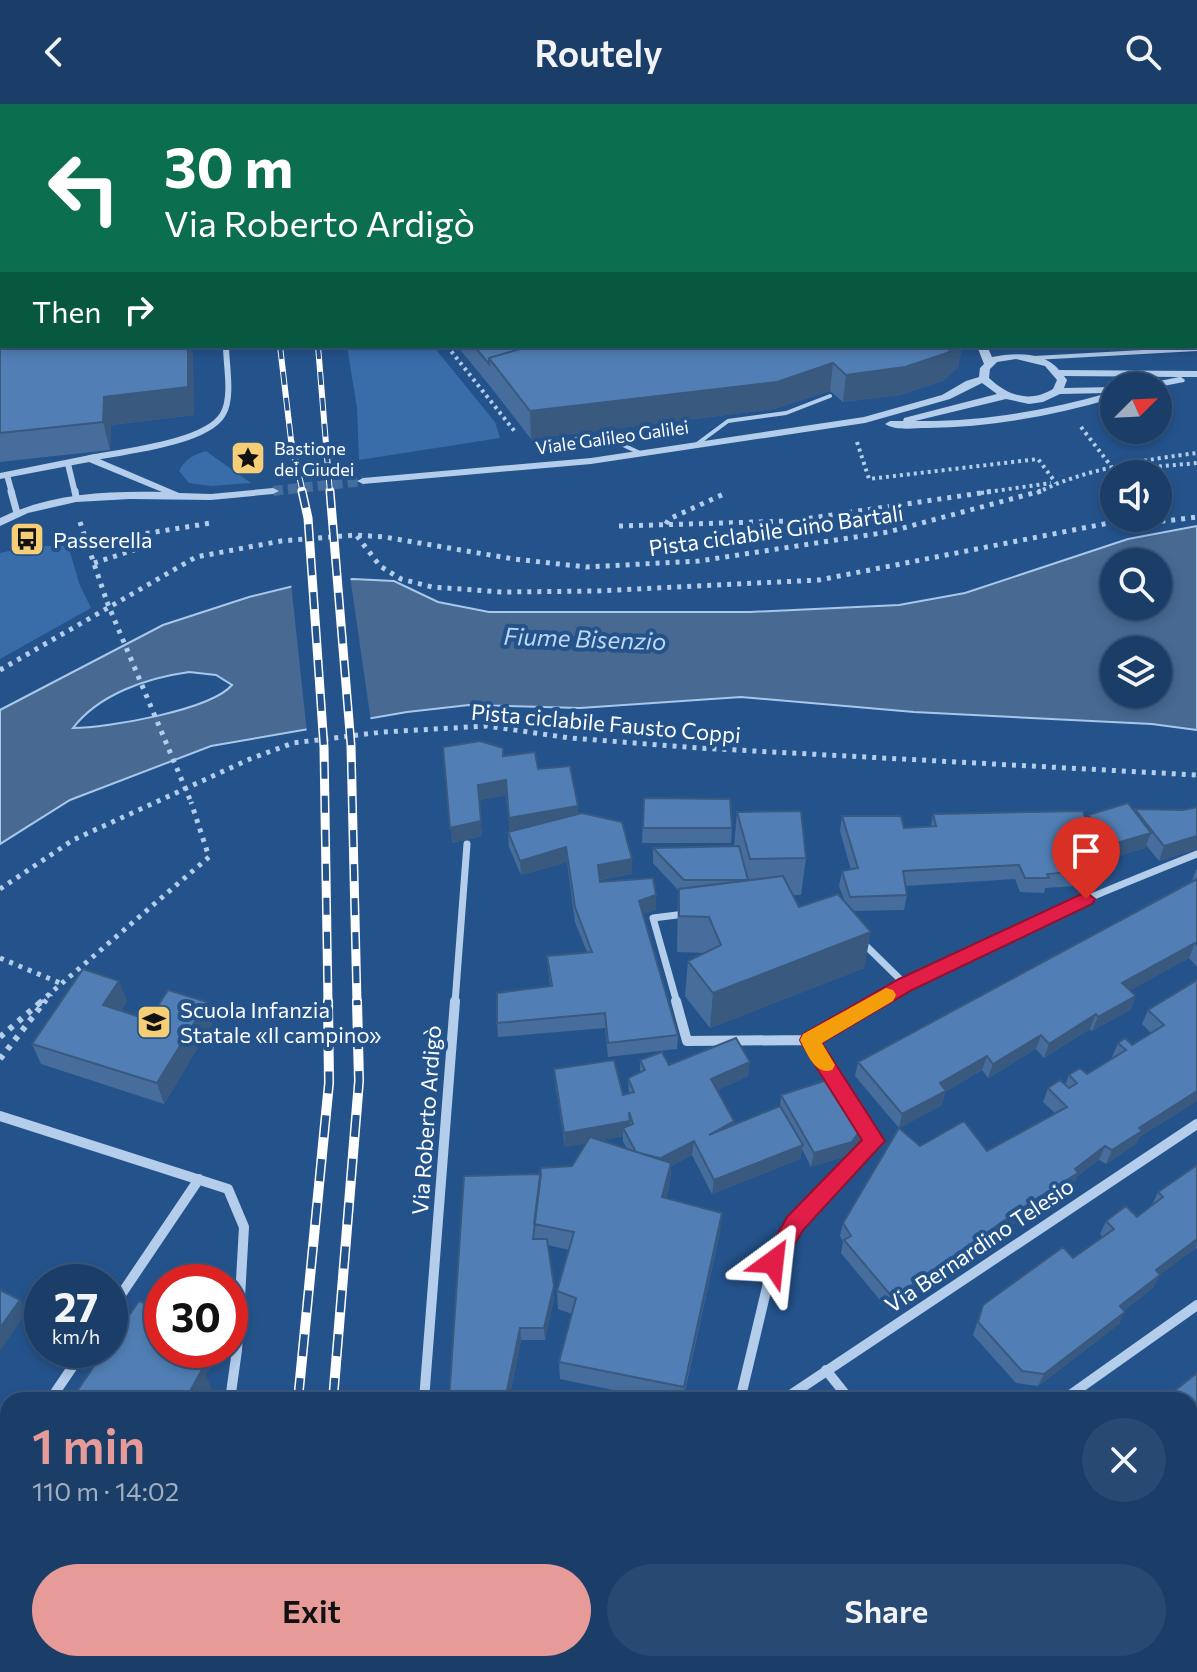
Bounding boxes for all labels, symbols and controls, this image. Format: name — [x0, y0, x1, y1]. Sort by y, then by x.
icon: back — [32, 30, 76, 74]
text: Routely — [534, 30, 663, 74]
icon: search — [1121, 30, 1165, 74]
text: 30 m — [164, 131, 293, 200]
icon: left — [32, 136, 136, 240]
text: Via Roberto Ardigò — [164, 200, 475, 244]
icon: right — [117, 288, 161, 332]
text: Then — [32, 292, 101, 329]
north arrow — [1100, 372, 1172, 444]
map controls — [1100, 372, 1172, 708]
street label: Viale Galileo Galilei — [534, 415, 690, 459]
place label: Bastione dei Giudei — [274, 437, 354, 480]
place icon: Bastione dei Giudei — [229, 439, 267, 477]
button: sound — [1100, 460, 1172, 532]
street label: Pista ciclabile Gino Bartali — [647, 499, 905, 561]
bus stop icon: Passerella — [8, 520, 46, 558]
place label: Passerella — [53, 526, 153, 553]
button: search — [1100, 548, 1172, 620]
water label: Fiume Bisenzio — [503, 621, 667, 655]
button: layers — [1100, 636, 1172, 708]
street label: Pista ciclabile Fausto Coppi — [470, 698, 742, 748]
pin — [1052, 817, 1120, 899]
icon: arrive — [1064, 829, 1108, 873]
place label: Scuola Infanzia Statale «Il campino» — [180, 996, 382, 1048]
school or university icon: Scuola Infanzia Statale «Il campino» — [135, 1003, 173, 1041]
street label: Via Roberto Ardigò — [406, 1024, 446, 1216]
street label: Via Bernardino Telesio — [879, 1172, 1079, 1318]
position arrow — [731, 1220, 815, 1304]
speed limit sign: 30 — [144, 1264, 248, 1368]
text: 27 — [54, 1281, 98, 1330]
text: km/h — [52, 1324, 100, 1348]
text: 1 min — [32, 1415, 145, 1474]
button: close — [1082, 1418, 1166, 1502]
text: 110 m · 14:02 — [32, 1475, 179, 1506]
button: Exit — [32, 1564, 591, 1656]
button: Share — [607, 1564, 1166, 1656]

